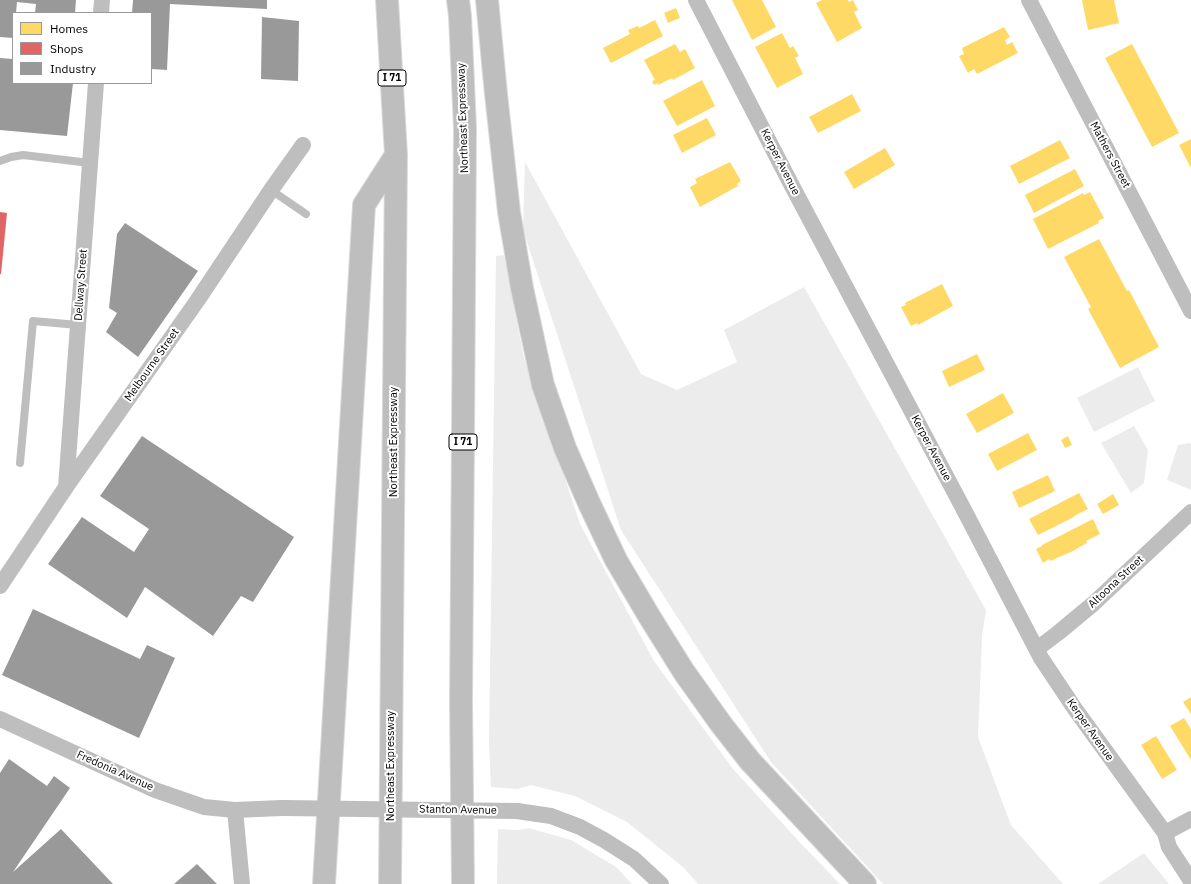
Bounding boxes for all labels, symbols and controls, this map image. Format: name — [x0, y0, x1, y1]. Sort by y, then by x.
legend — [12, 12, 152, 84]
text: Homes — [50, 21, 88, 36]
text: Shops — [50, 41, 83, 56]
text: Industry — [50, 61, 96, 76]
street label: Northeast Expressway — [454, 63, 472, 173]
road number: I 71 — [378, 70, 406, 86]
street label: Mathers Street — [1087, 120, 1133, 190]
street label: Kerper Avenue — [758, 127, 802, 197]
street label: Dellway Street — [72, 249, 90, 321]
street label: Melbourne Street — [122, 326, 182, 404]
street label: Northeast Expressway — [387, 387, 401, 497]
street label: Kerper Avenue — [908, 413, 954, 483]
road number: I 71 — [449, 434, 477, 450]
street label: Altoona Street — [1086, 553, 1146, 611]
street label: Kerper Avenue — [1064, 696, 1116, 764]
street label: Northeast Expressway — [384, 711, 398, 821]
street label: Fredonia Avenue — [75, 748, 155, 794]
street label: Stanton Avenue — [419, 803, 497, 817]

